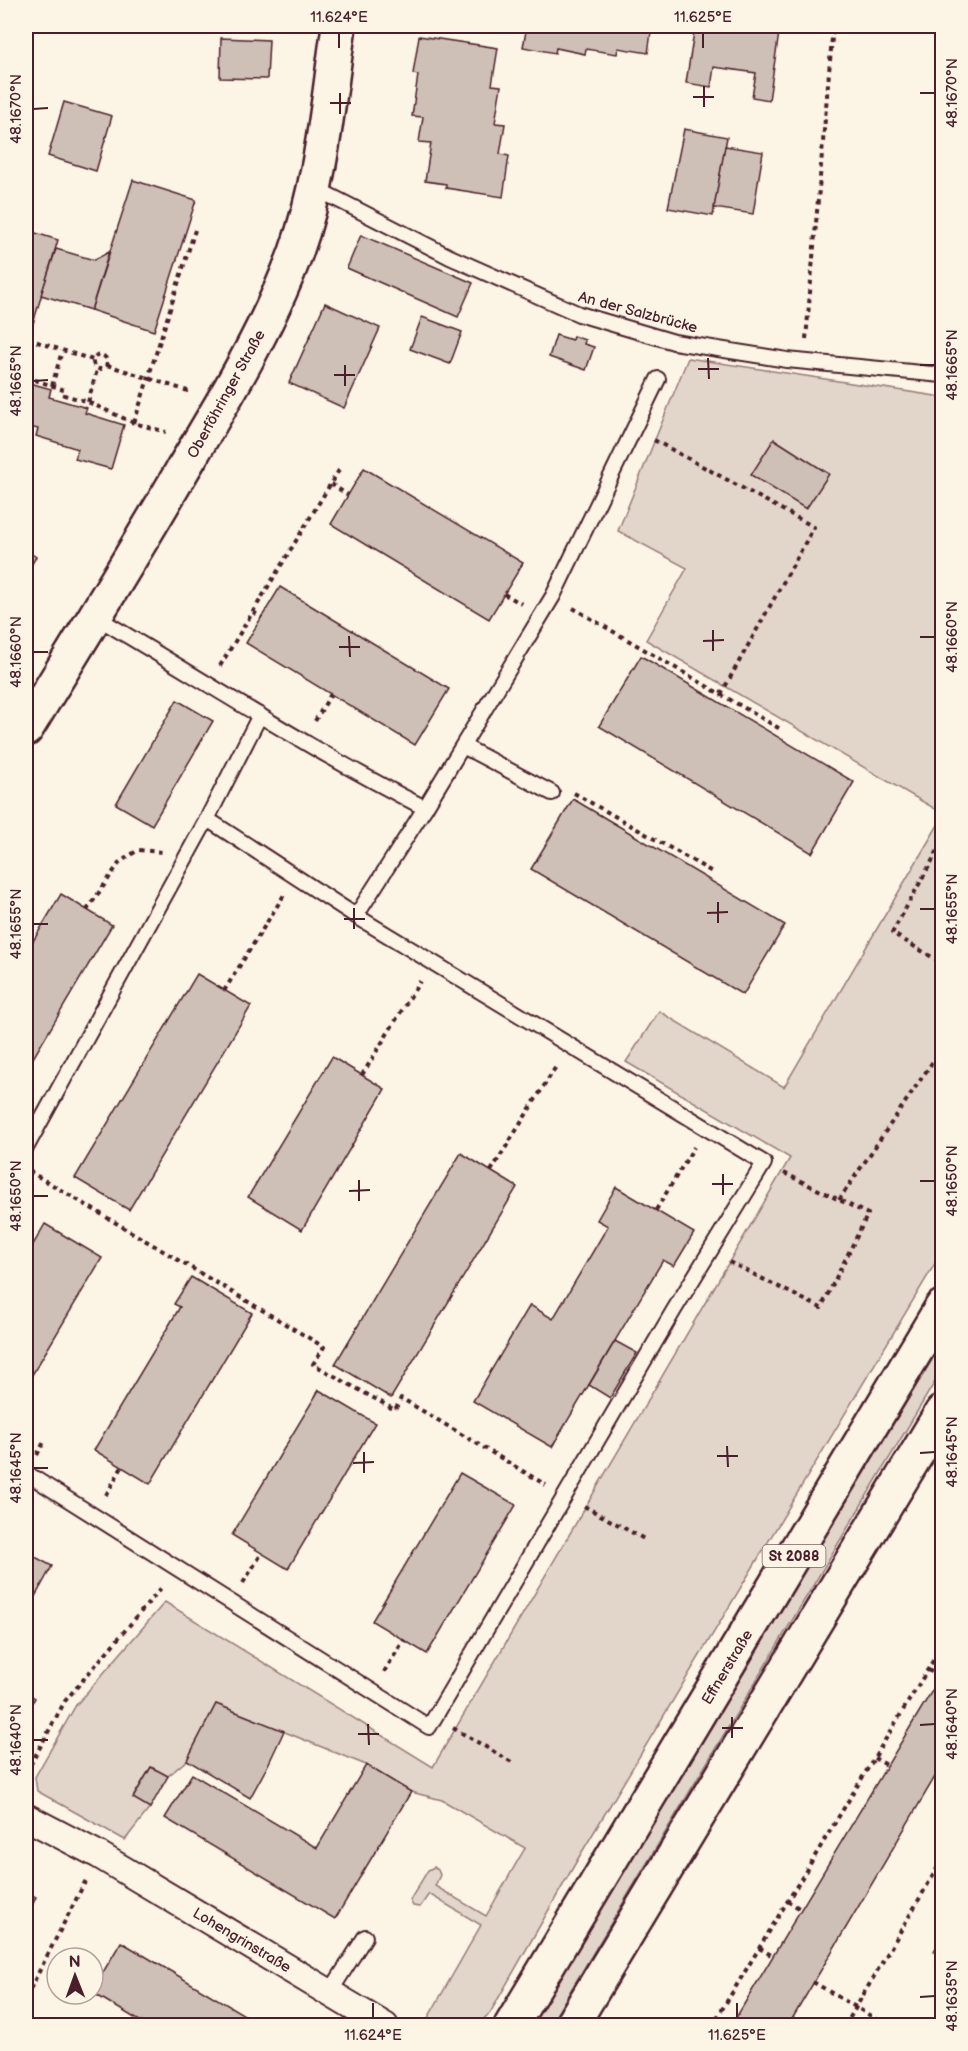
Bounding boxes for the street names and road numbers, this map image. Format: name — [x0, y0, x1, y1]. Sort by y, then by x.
street label: An der Salzbrücke — [576, 287, 700, 338]
street label: Oberföhringer Straße — [183, 327, 270, 462]
road number: St 2088 — [762, 1545, 826, 1567]
street label: Effnerstraße — [698, 1626, 757, 1708]
street label: Lohengrinstraße — [189, 1904, 294, 1977]

